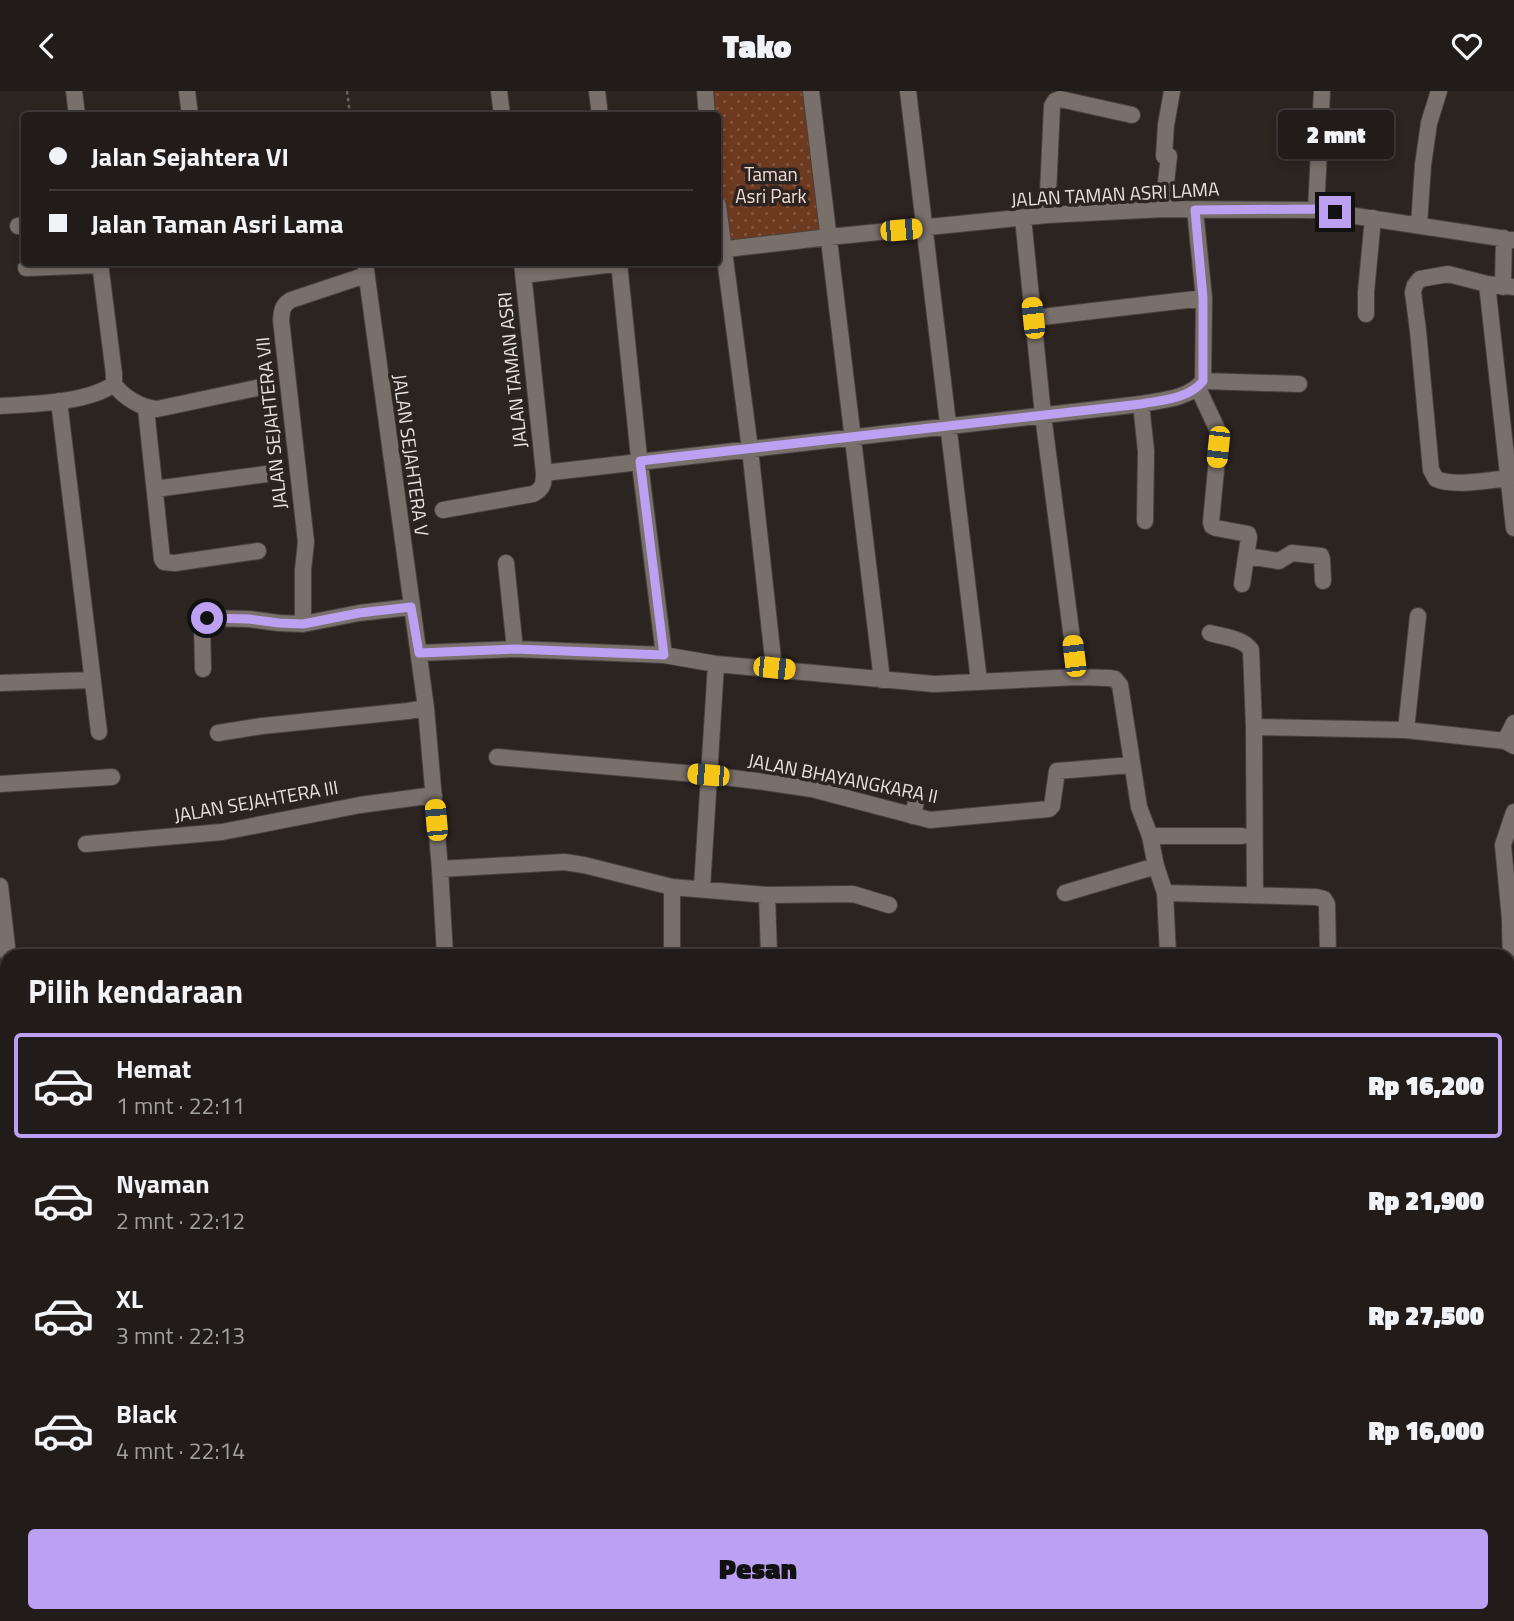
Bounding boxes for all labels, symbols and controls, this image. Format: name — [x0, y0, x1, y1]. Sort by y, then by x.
text: Tako — [722, 22, 792, 70]
icon: back — [28, 27, 66, 65]
icon: heart — [1448, 27, 1486, 65]
callout: 2 mnt — [1277, 110, 1393, 159]
text: 2 mnt — [1306, 117, 1366, 152]
text: Jalan Sejahtera VI — [91, 137, 289, 176]
park label: Taman Asri Park — [735, 159, 807, 210]
street label: JALAN TAMAN ASRI LAMA — [1010, 174, 1220, 213]
route end — [1319, 196, 1351, 228]
text: Jalan Taman Asri Lama — [91, 204, 344, 243]
car — [880, 218, 923, 242]
street label: JALAN TAMAN ASRI — [489, 291, 534, 450]
car — [1021, 296, 1046, 340]
street label: JALAN SEJAHTERA VII — [247, 336, 294, 510]
street label: JALAN SEJAHTERA V — [386, 372, 437, 538]
car — [1206, 425, 1231, 469]
route start — [191, 602, 223, 634]
car — [1062, 634, 1087, 678]
car — [753, 655, 796, 681]
street label: JALAN BHAYANGKARA II — [746, 745, 941, 810]
car — [687, 763, 730, 787]
street label: JALAN SEJAHTERA III — [172, 772, 340, 829]
car — [424, 798, 449, 842]
text: Pilih kendaraan — [28, 967, 243, 1015]
text: Hemat — [116, 1049, 191, 1088]
icon: car — [32, 1054, 95, 1117]
text: Rp 16,200 — [1369, 1066, 1484, 1105]
text: 1 mnt · 22:11 — [116, 1088, 245, 1123]
text: Nyaman — [116, 1164, 210, 1203]
icon: car — [32, 1169, 95, 1232]
text: Rp 21,900 — [1369, 1181, 1484, 1220]
text: 2 mnt · 22:12 — [116, 1203, 245, 1238]
text: XL — [116, 1279, 143, 1318]
icon: car — [32, 1284, 95, 1347]
text: Rp 27,500 — [1369, 1296, 1484, 1335]
text: 3 mnt · 22:13 — [116, 1318, 245, 1353]
text: Black — [116, 1394, 177, 1433]
icon: car — [32, 1399, 95, 1462]
text: Rp 16,000 — [1369, 1411, 1484, 1450]
text: 4 mnt · 22:14 — [116, 1433, 245, 1468]
button: Pesan — [28, 1529, 1488, 1609]

